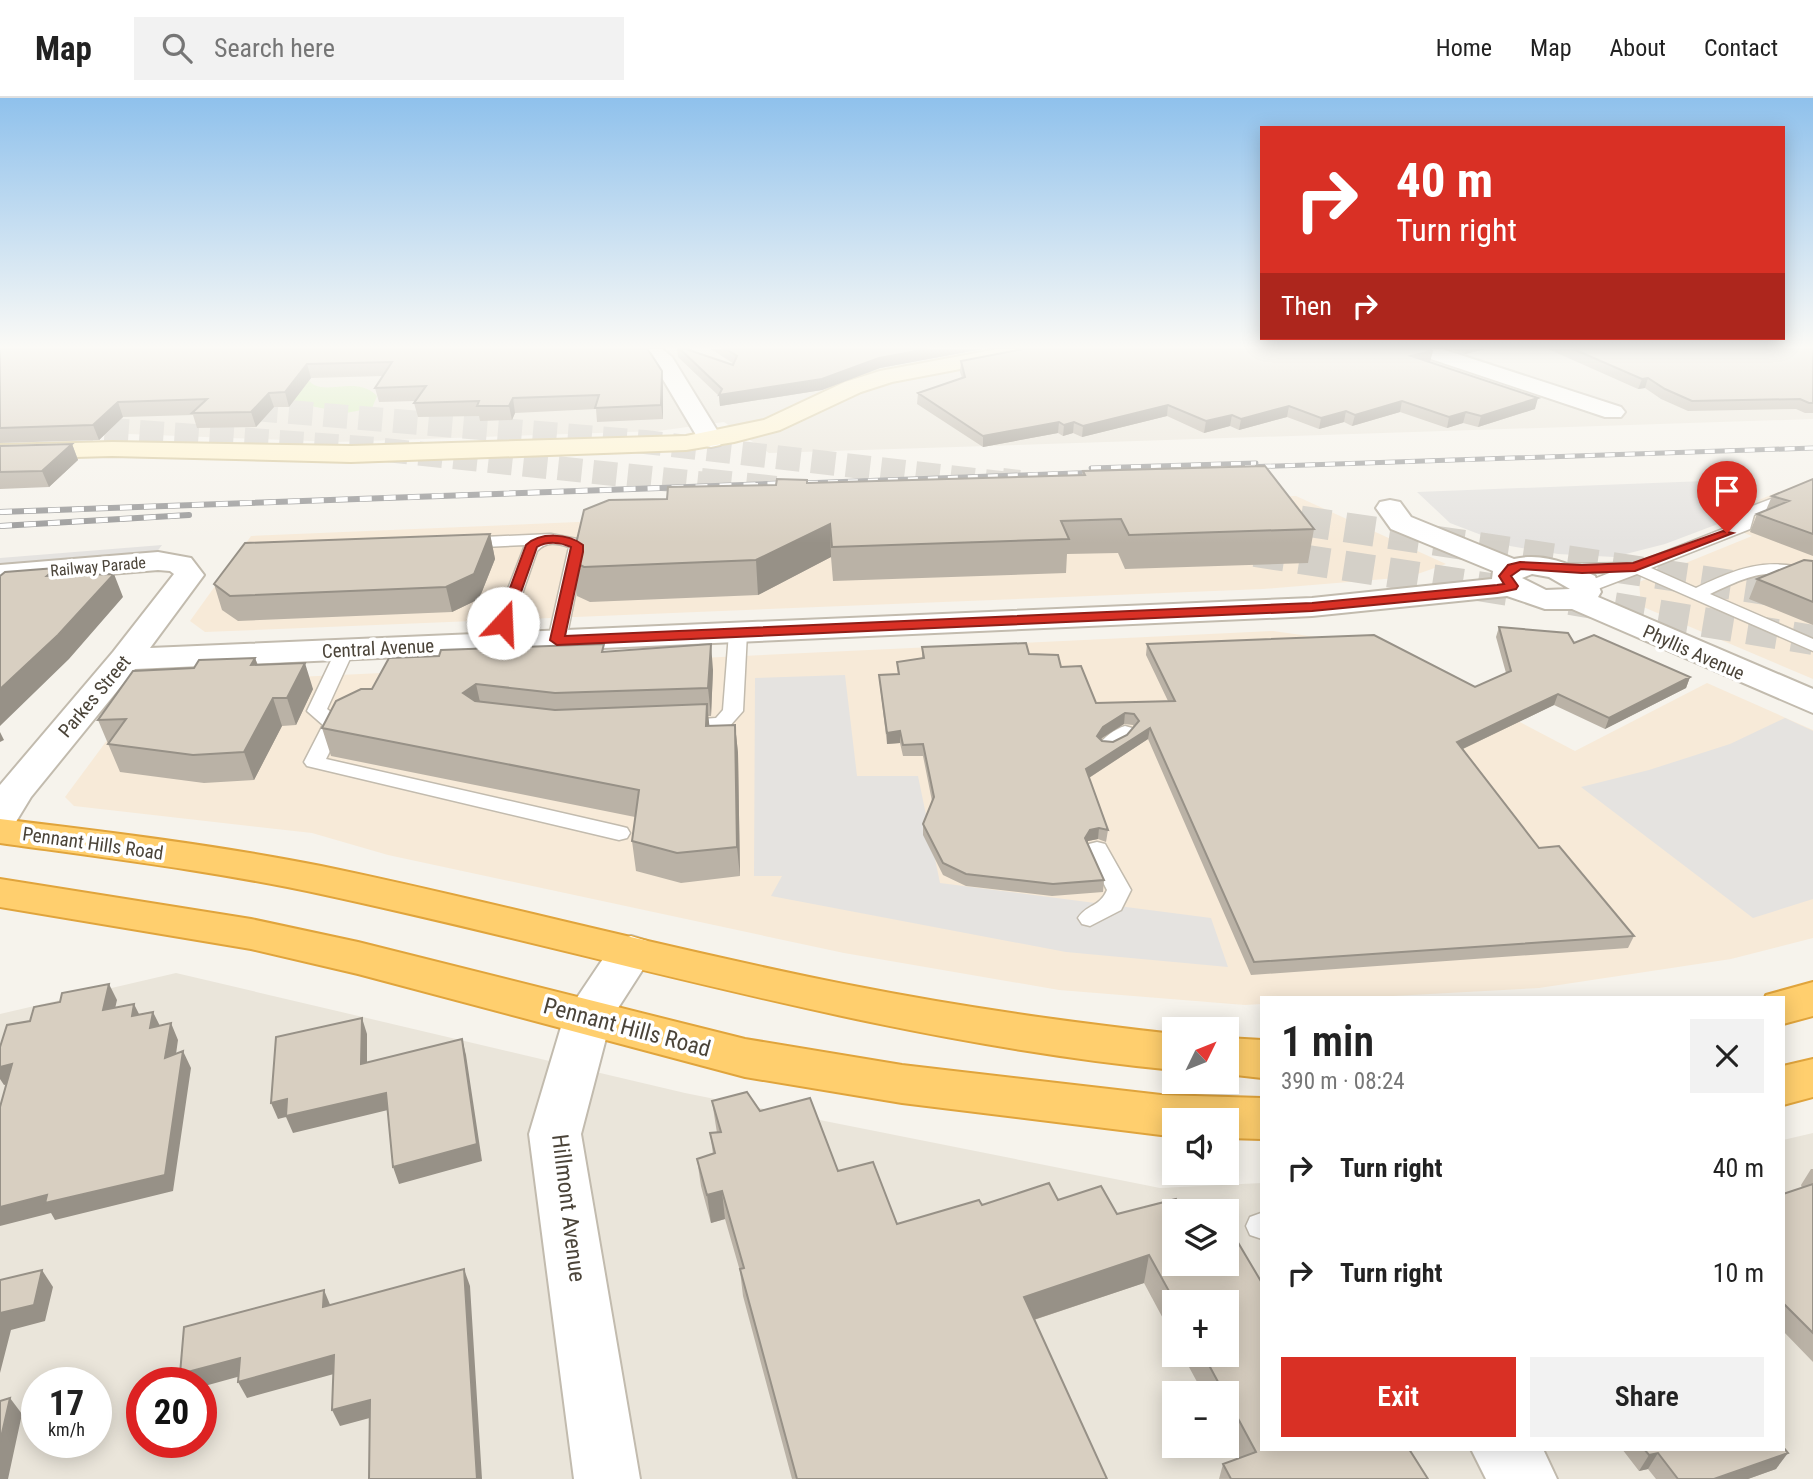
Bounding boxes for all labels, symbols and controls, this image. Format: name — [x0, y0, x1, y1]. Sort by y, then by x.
search box — [134, 17, 624, 80]
text: Map — [35, 29, 92, 68]
icon: search — [158, 29, 196, 67]
text: Search here — [214, 33, 335, 63]
text: Home — [1436, 34, 1492, 62]
text: Map — [1530, 34, 1572, 62]
text: About — [1610, 34, 1666, 62]
text: Contact — [1704, 34, 1778, 62]
text: 40 m — [1396, 152, 1493, 209]
icon: right — [1281, 154, 1372, 245]
text: Turn right — [1396, 211, 1517, 249]
icon: right — [1346, 287, 1384, 325]
text: Then — [1281, 291, 1332, 321]
pin — [1697, 461, 1757, 533]
icon: arrive — [1708, 472, 1746, 510]
street label: Railway Parade — [49, 553, 147, 580]
position arrow — [466, 586, 540, 660]
street label: Phyllis Avenue — [1640, 620, 1748, 685]
street label: Central Avenue — [321, 634, 435, 663]
street label: Parkes Street — [53, 651, 135, 742]
street label: Pennant Hills Road — [21, 822, 165, 865]
street label: Pennant Hills Road — [540, 992, 713, 1063]
north arrow — [1162, 1017, 1239, 1094]
map controls — [1162, 1017, 1239, 1458]
text: 1 min — [1281, 1017, 1374, 1066]
button: close — [1690, 1019, 1764, 1093]
text: 390 m · 08:24 — [1281, 1068, 1405, 1095]
button: sound — [1162, 1108, 1239, 1185]
street label: Hillmont Avenue — [546, 1133, 591, 1283]
icon: right — [1281, 1149, 1319, 1187]
text: Turn right — [1340, 1153, 1442, 1183]
text: 40 m — [1713, 1153, 1764, 1183]
button: layers — [1162, 1199, 1239, 1276]
icon: right — [1281, 1254, 1319, 1292]
text: Turn right — [1340, 1258, 1442, 1288]
text: 10 m — [1713, 1258, 1764, 1288]
button: + — [1162, 1290, 1239, 1367]
button: Exit — [1281, 1357, 1516, 1437]
button: Share — [1530, 1357, 1764, 1437]
speed limit sign: 20 — [126, 1367, 217, 1458]
button: − — [1162, 1381, 1239, 1458]
text: 17 — [49, 1383, 84, 1424]
text: km/h — [48, 1419, 85, 1440]

